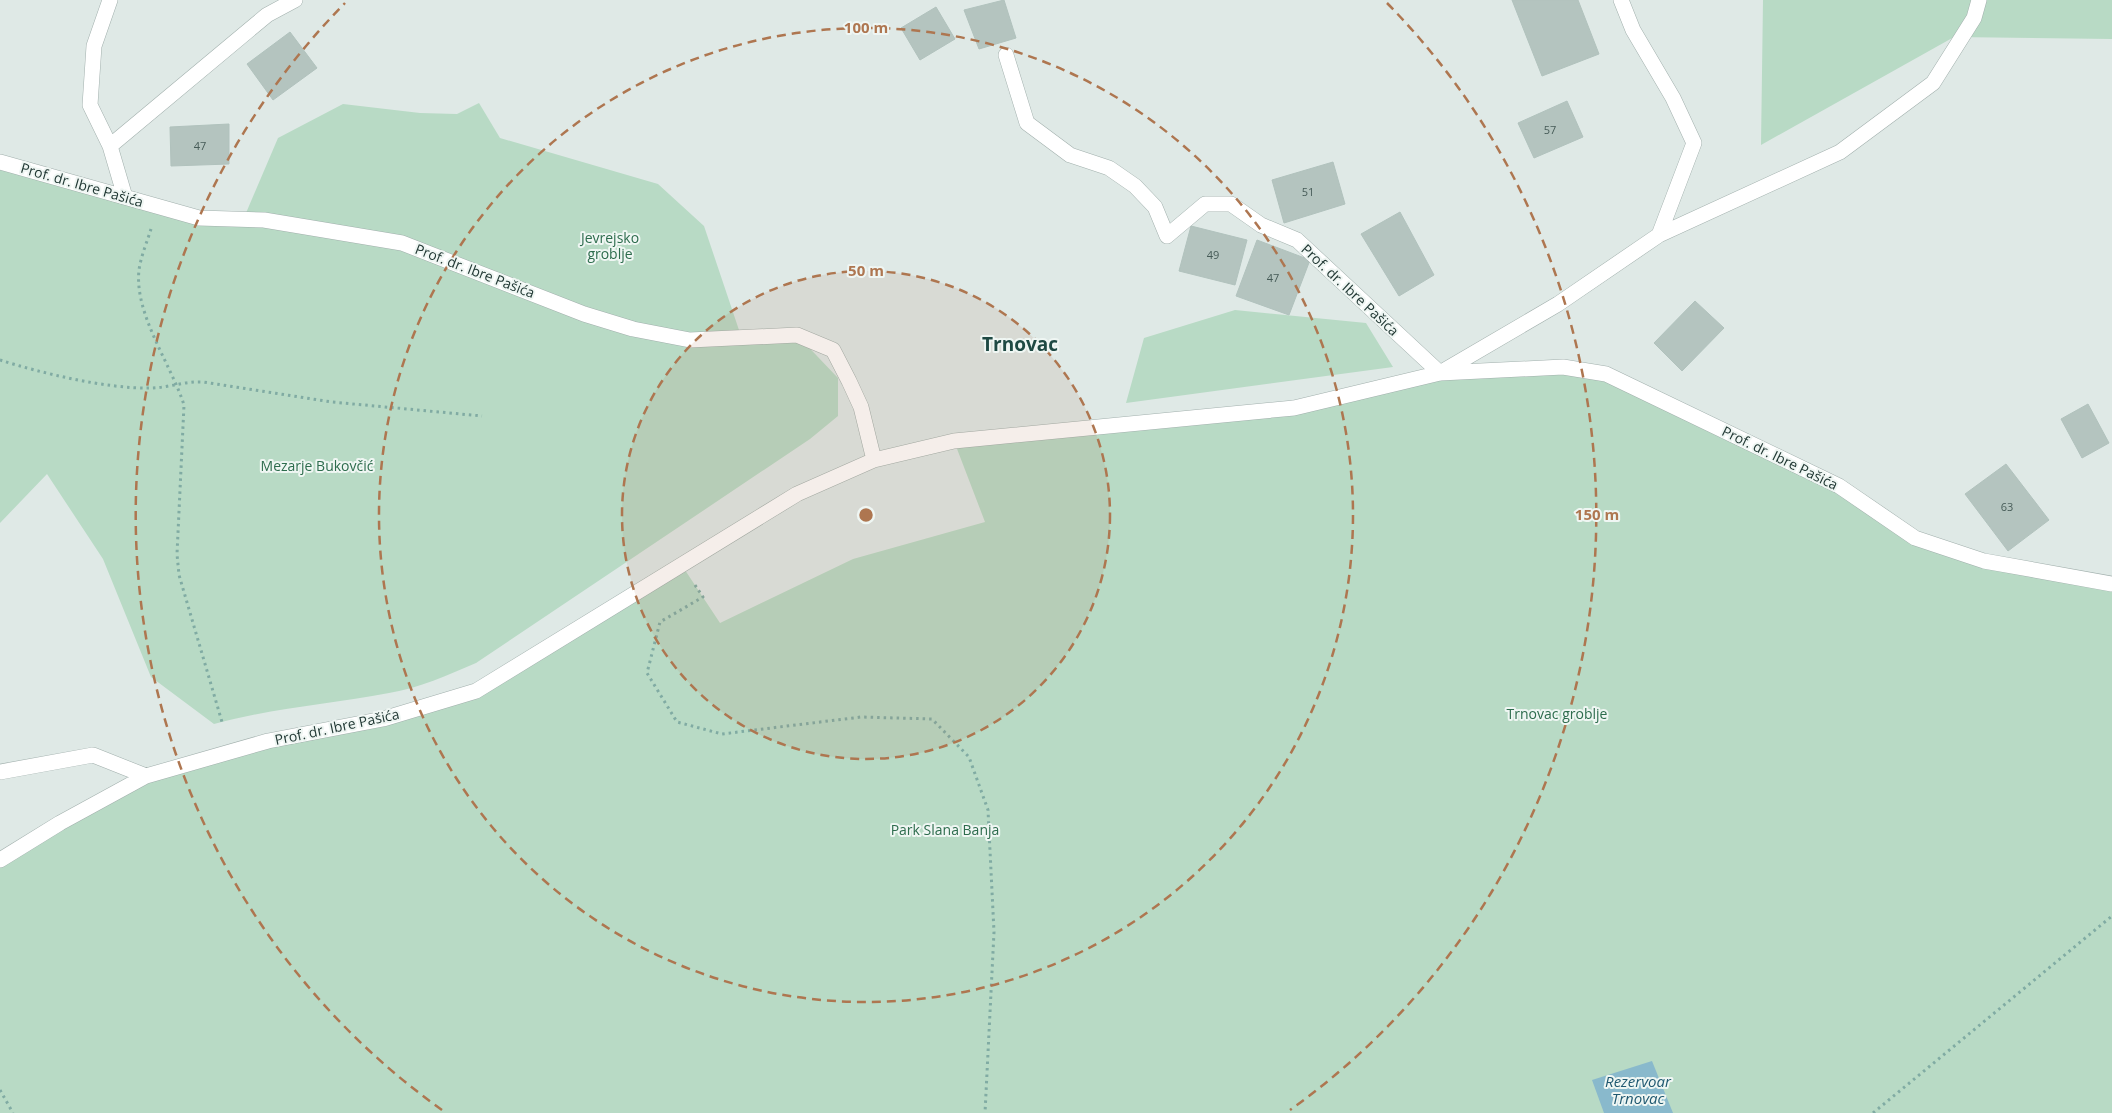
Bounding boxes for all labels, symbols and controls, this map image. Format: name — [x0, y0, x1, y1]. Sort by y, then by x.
text: 100 m — [844, 17, 888, 37]
house number: 57 — [1544, 122, 1556, 137]
house number: 47 — [194, 138, 206, 153]
street label: Prof. dr. Ibre Pašića — [19, 158, 146, 211]
house number: 51 — [1302, 184, 1314, 199]
park label: Jevrejsko groblje — [579, 228, 639, 263]
street label: Prof. dr. Ibre Pašića — [413, 239, 538, 302]
street label: Prof. dr. Ibre Pašića — [1298, 239, 1403, 340]
house number: 49 — [1207, 247, 1219, 262]
text: 50 m — [848, 260, 884, 280]
house number: 47 — [1267, 270, 1279, 285]
district label: Trnovac — [982, 331, 1058, 357]
street label: Prof. dr. Ibre Pašića — [1719, 421, 1841, 494]
park label: Mezarje Bukovčić — [261, 456, 374, 475]
house number: 63 — [2001, 499, 2013, 514]
text: 150 m — [1575, 504, 1619, 524]
centre of rings — [857, 506, 875, 524]
street label: Prof. dr. Ibre Pašića — [273, 704, 401, 749]
park label: Trnovac groblje — [1507, 704, 1608, 723]
park label: Park Slana Banja — [891, 820, 999, 839]
water label: Rezervoar Trnovac — [1605, 1071, 1672, 1108]

